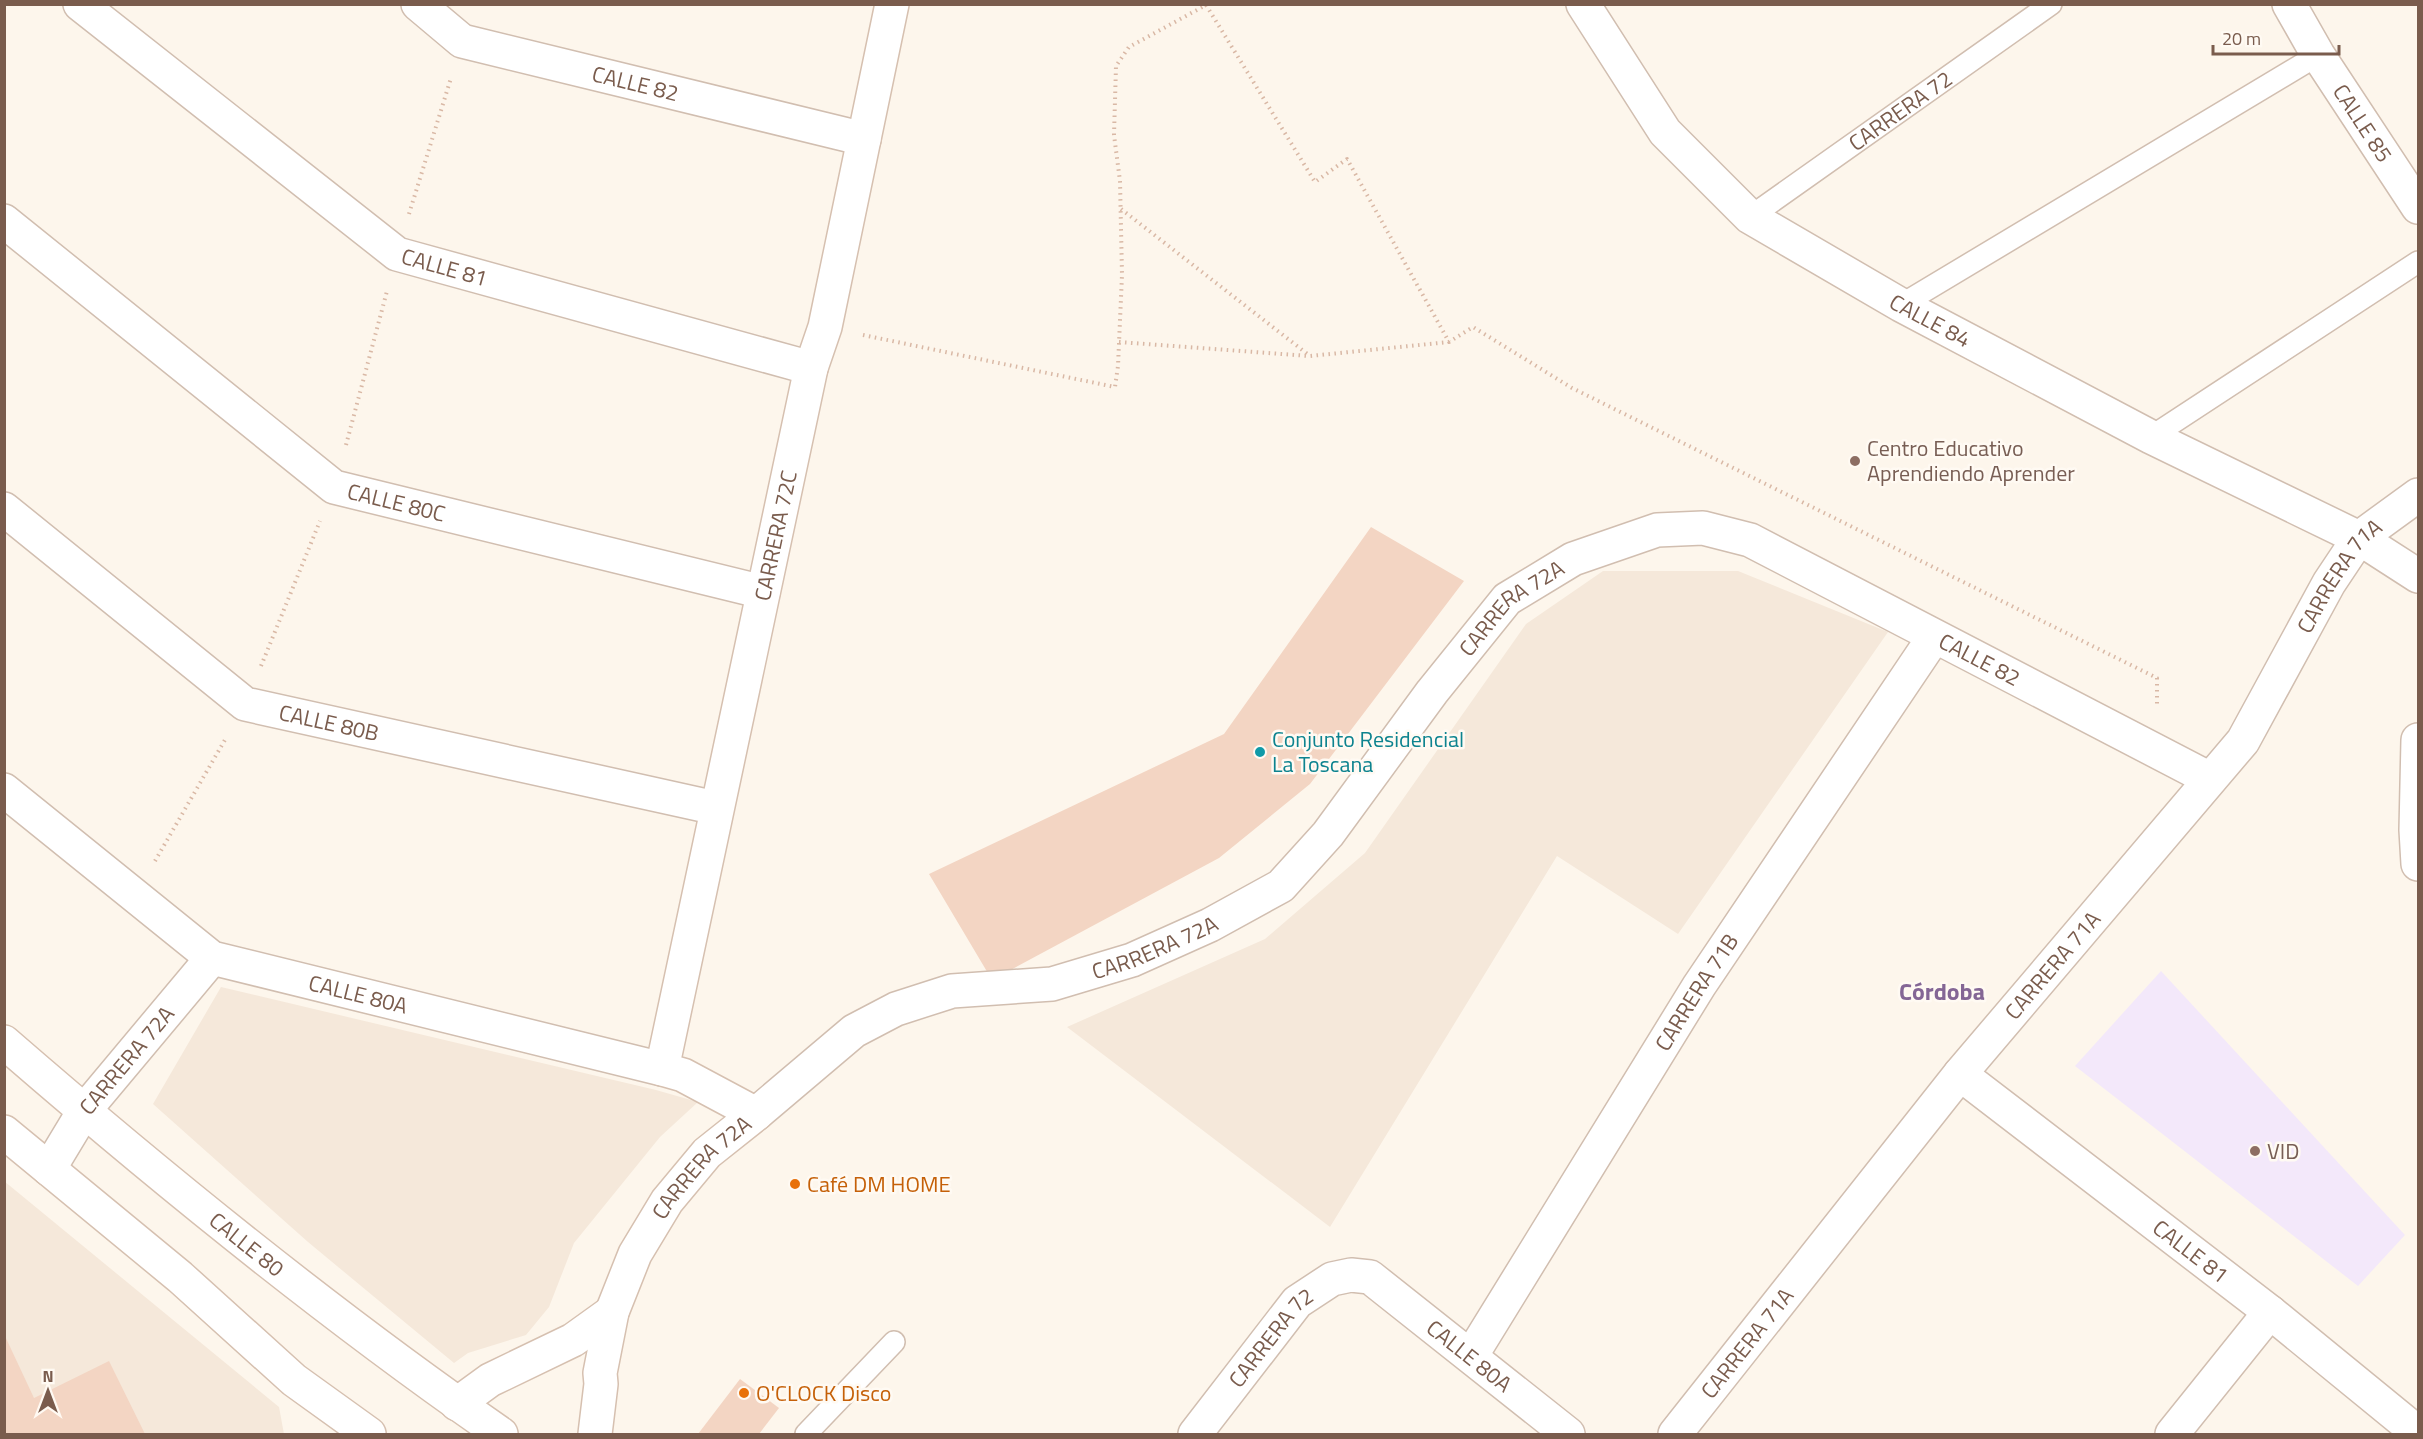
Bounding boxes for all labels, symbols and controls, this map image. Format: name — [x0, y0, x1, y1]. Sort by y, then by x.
scale bar — [2213, 18, 2339, 56]
text: 20 m — [2222, 25, 2261, 52]
street label: CALLE 82 — [589, 56, 682, 110]
street label: CARRERA 72 — [1841, 62, 1959, 159]
street label: CALLE 85 — [2324, 77, 2401, 169]
street label: CALLE 81 — [398, 239, 491, 295]
street label: CALLE 84 — [1883, 285, 1977, 356]
place label: Centro Educativo Aprendiendo Aprender — [1867, 431, 2075, 490]
marker: Centro Educativo Aprendiendo Aprender — [1848, 454, 1862, 468]
street label: CARRERA 72C — [745, 467, 806, 604]
street label: CALLE 80C — [344, 474, 449, 531]
street label: CARRERA 71A — [2288, 510, 2389, 639]
street label: CARRERA 72A — [1450, 551, 1571, 664]
street label: CALLE 82 — [1933, 624, 2027, 695]
street label: CALLE 80B — [276, 695, 382, 750]
place label: Conjunto Residencial La Toscana — [1272, 722, 1464, 781]
marker: Conjunto Residencial La Toscana — [1253, 745, 1267, 759]
street label: CARRERA 71A — [1996, 903, 2109, 1027]
street label: CARRERA 72A — [1088, 907, 1224, 988]
street label: CARRERA 71B — [1646, 926, 1747, 1058]
street label: CALLE 80A — [305, 965, 411, 1023]
district label: Córdoba — [1899, 973, 1985, 1009]
street label: CARRERA 72A — [71, 998, 182, 1122]
street label: CARRERA 72A — [643, 1107, 759, 1226]
place label: VID — [2267, 1134, 2299, 1168]
marker: VID — [2248, 1144, 2262, 1158]
place label: Café DM HOME — [807, 1167, 951, 1201]
marker: Café DM HOME — [788, 1177, 802, 1191]
street label: CALLE 80 — [202, 1204, 292, 1285]
street label: CALLE 81 — [2146, 1211, 2236, 1291]
street label: CARRERA 72 — [1220, 1279, 1320, 1395]
street label: CARRERA 71A — [1692, 1280, 1802, 1406]
street label: CALLE 80A — [1419, 1311, 1519, 1400]
north arrow — [18, 1361, 78, 1421]
text: N — [42, 1364, 54, 1388]
place label: O'CLOCK Disco — [756, 1376, 891, 1410]
marker: O'CLOCK Disco — [737, 1386, 751, 1400]

